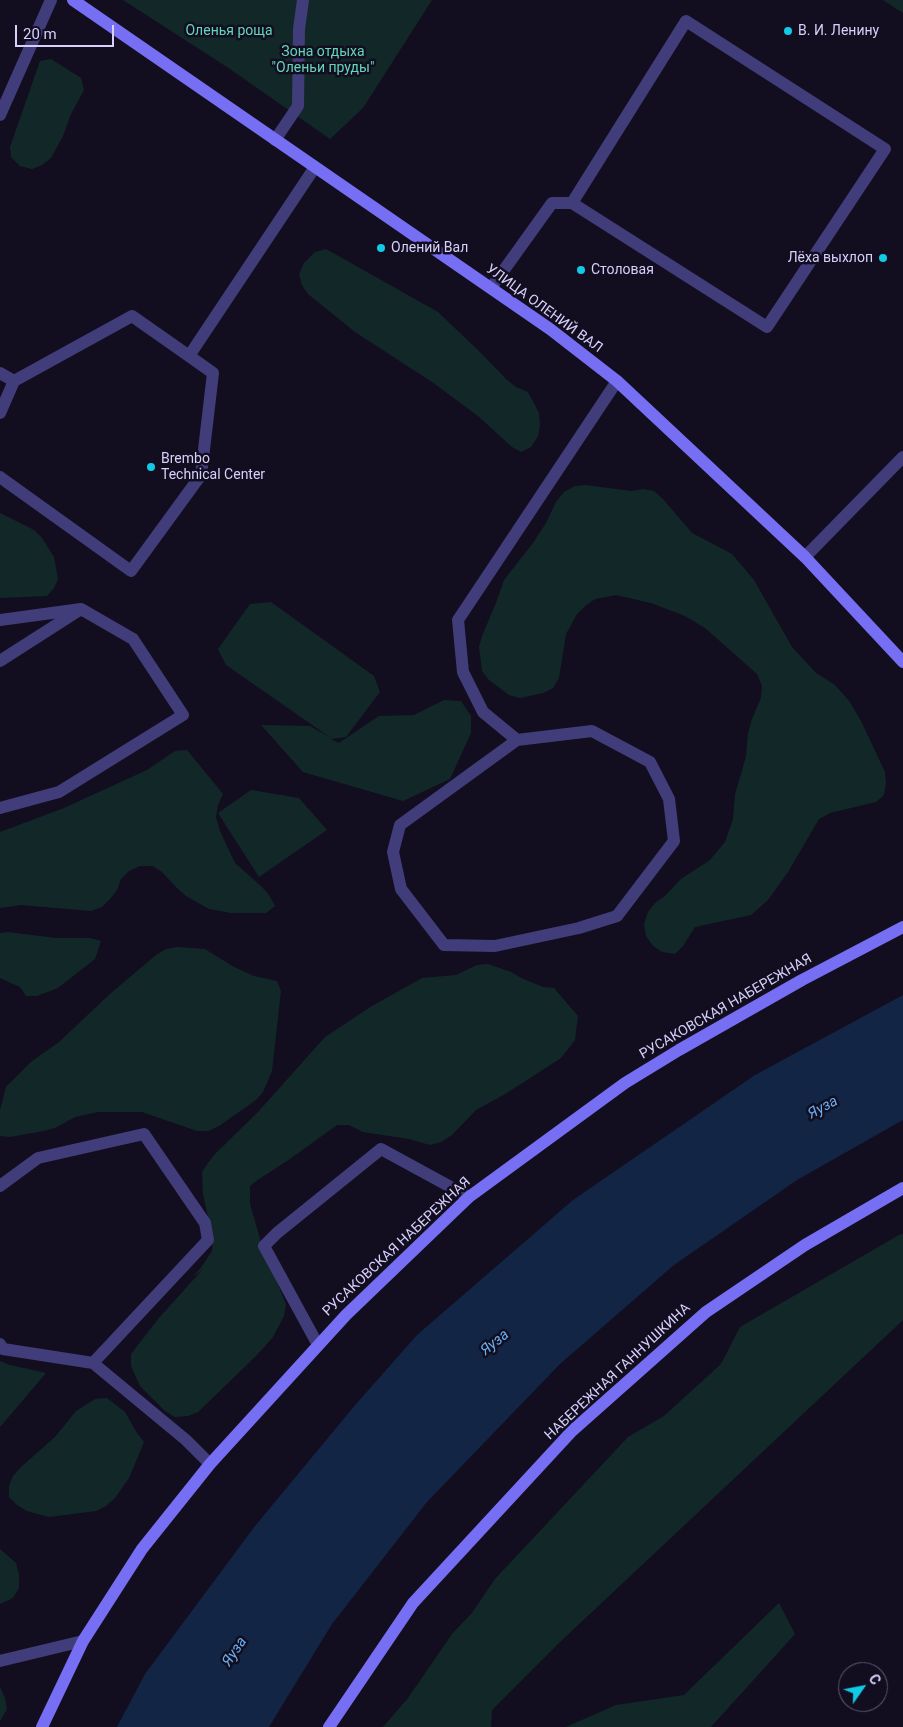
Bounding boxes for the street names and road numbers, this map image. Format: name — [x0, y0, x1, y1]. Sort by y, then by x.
street label: УЛИЦА ОЛЕНИЙ ВАЛ — [482, 261, 606, 357]
street label: РУСАКОВСКАЯ НАБЕРЕЖНАЯ — [637, 951, 815, 1063]
street label: РУСАКОВСКАЯ НАБЕРЕЖНАЯ — [320, 1174, 474, 1320]
street label: НАБЕРЕЖНАЯ ГАННУШКИНА — [542, 1300, 694, 1444]

